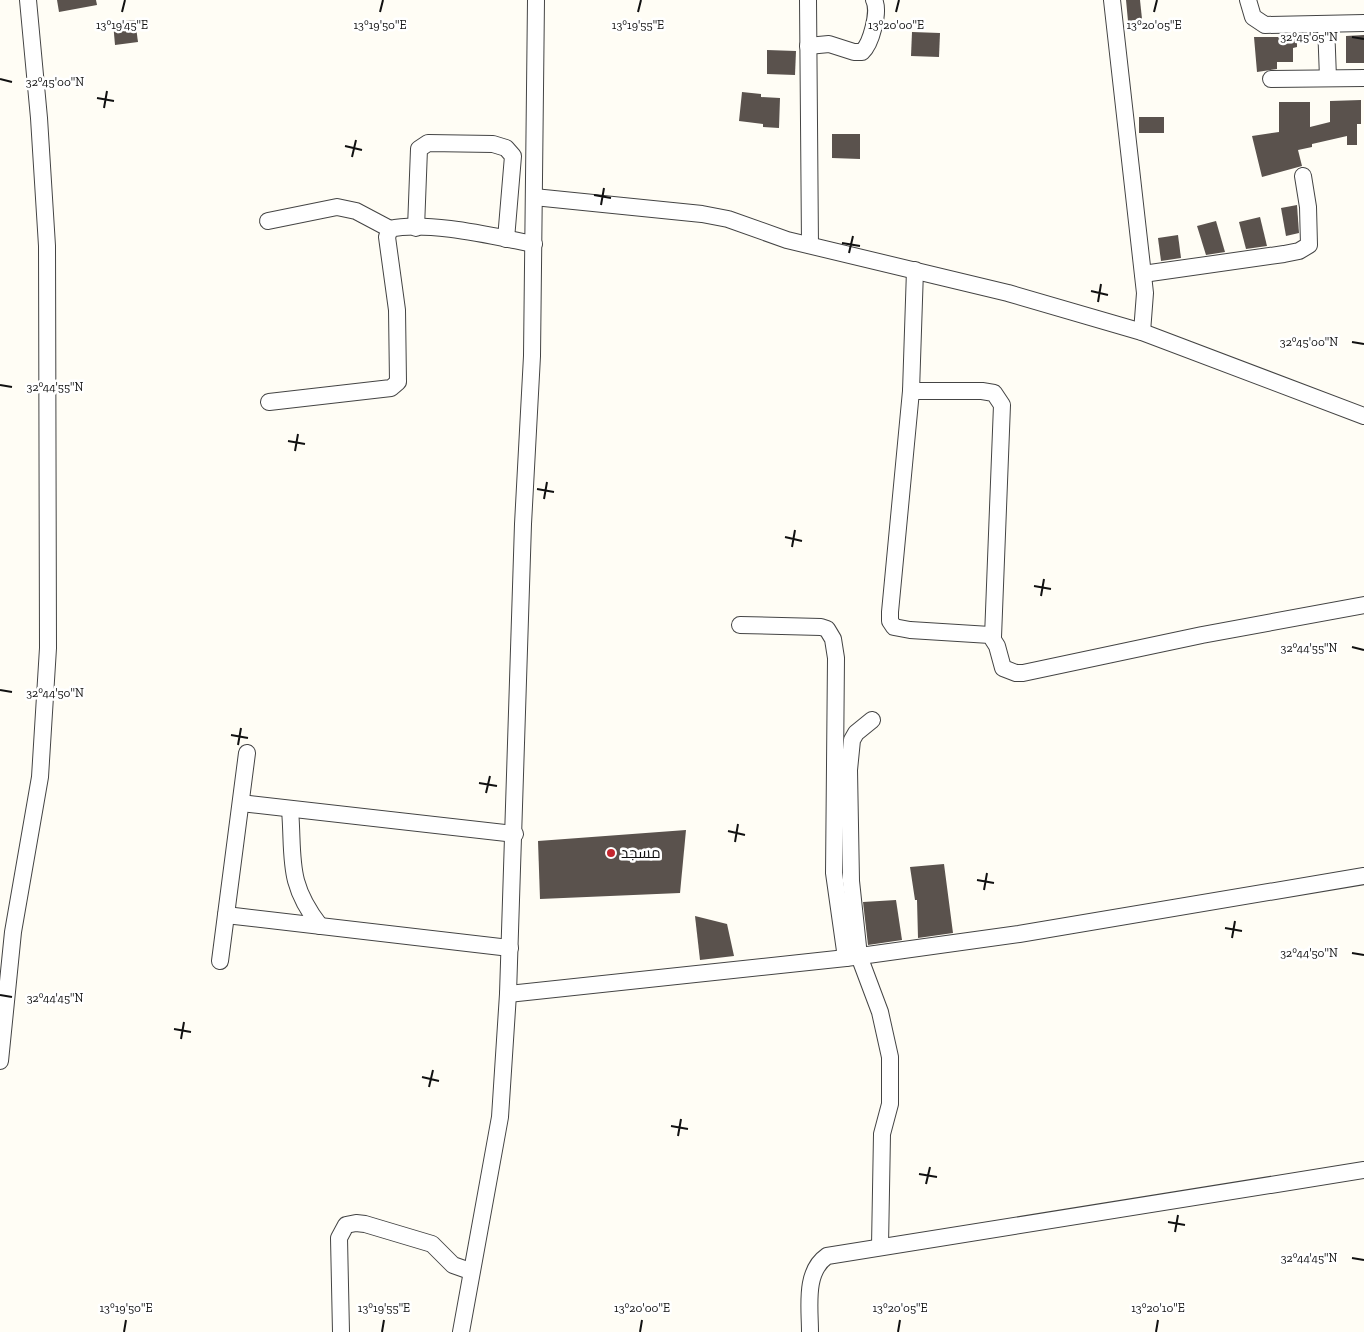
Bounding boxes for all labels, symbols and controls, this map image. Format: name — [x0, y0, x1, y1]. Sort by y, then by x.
text: 13°19'45"E — [96, 18, 148, 32]
text: 13°19'50"E — [353, 18, 407, 32]
text: 13°19'55"E — [612, 18, 664, 32]
text: 13°20'00"E — [868, 18, 924, 32]
text: 13°20'05"E — [1126, 18, 1182, 32]
text: 32°45'05"N — [1280, 30, 1338, 44]
text: 32°45'00"N — [26, 75, 84, 89]
text: 32°45'00"N — [1280, 335, 1338, 349]
text: 32°44'55"N — [27, 380, 84, 394]
text: 32°44'55"N — [1281, 641, 1338, 655]
text: 32°44'50"N — [26, 686, 84, 700]
place label: مسجد — [621, 844, 661, 862]
marker: مسجد — [605, 847, 617, 859]
text: 32°44'50"N — [1280, 946, 1338, 960]
text: 32°44'45"N — [27, 991, 84, 1005]
text: 32°44'45"N — [1281, 1251, 1338, 1265]
text: 13°19'50"E — [99, 1301, 153, 1315]
text: 13°19'55"E — [358, 1301, 410, 1315]
text: 13°20'00"E — [614, 1301, 670, 1315]
text: 13°20'05"E — [872, 1301, 928, 1315]
text: 13°20'10"E — [1131, 1301, 1185, 1315]

